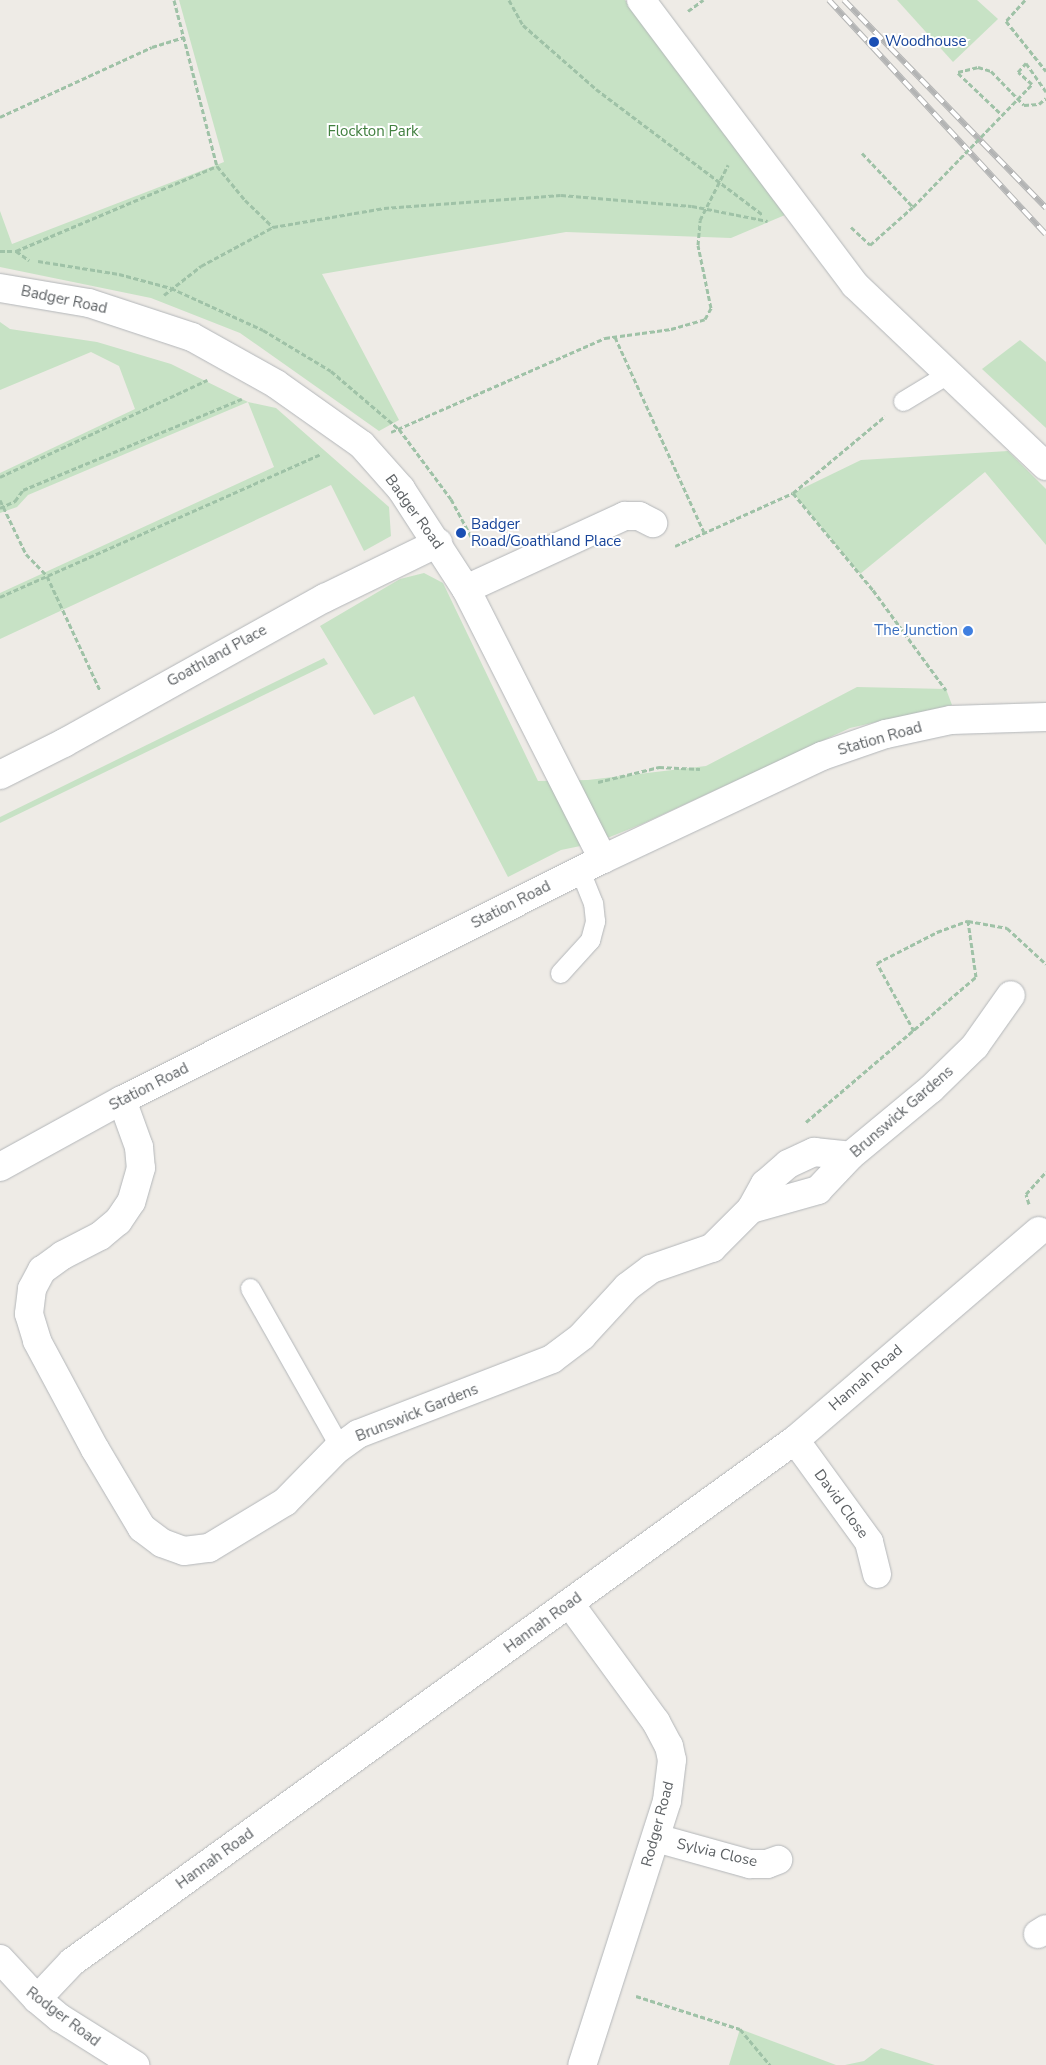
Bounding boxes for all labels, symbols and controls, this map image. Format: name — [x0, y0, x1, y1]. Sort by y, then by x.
place label: Woodhouse — [885, 33, 967, 51]
marker: Woodhouse — [867, 35, 881, 49]
park label: Flockton Park — [327, 123, 419, 141]
street label: Badger Road — [19, 282, 109, 318]
street label: Badger Road — [381, 471, 447, 553]
place label: Badger Road/Goathland Place — [471, 515, 621, 550]
marker: Badger Road/Goathland Place — [455, 527, 467, 539]
street label: Goathland Place — [164, 621, 270, 691]
place label: The Junction — [874, 622, 958, 640]
marker: The Junction — [962, 625, 974, 637]
street label: Station Road — [836, 718, 924, 760]
street label: Station Road — [468, 877, 554, 933]
street label: Station Road — [106, 1059, 192, 1115]
street label: Brunswick Gardens — [847, 1062, 957, 1162]
street label: Hannah Road — [826, 1341, 906, 1415]
street label: Brunswick Gardens — [353, 1380, 481, 1446]
street label: David Close — [810, 1466, 872, 1542]
street label: Hannah Road — [501, 1589, 585, 1657]
street label: Rodger Road — [638, 1779, 678, 1869]
street label: Hannah Road — [173, 1825, 257, 1893]
street label: Sylvia Close — [675, 1835, 759, 1871]
street label: Rodger Road — [23, 1983, 103, 2051]

